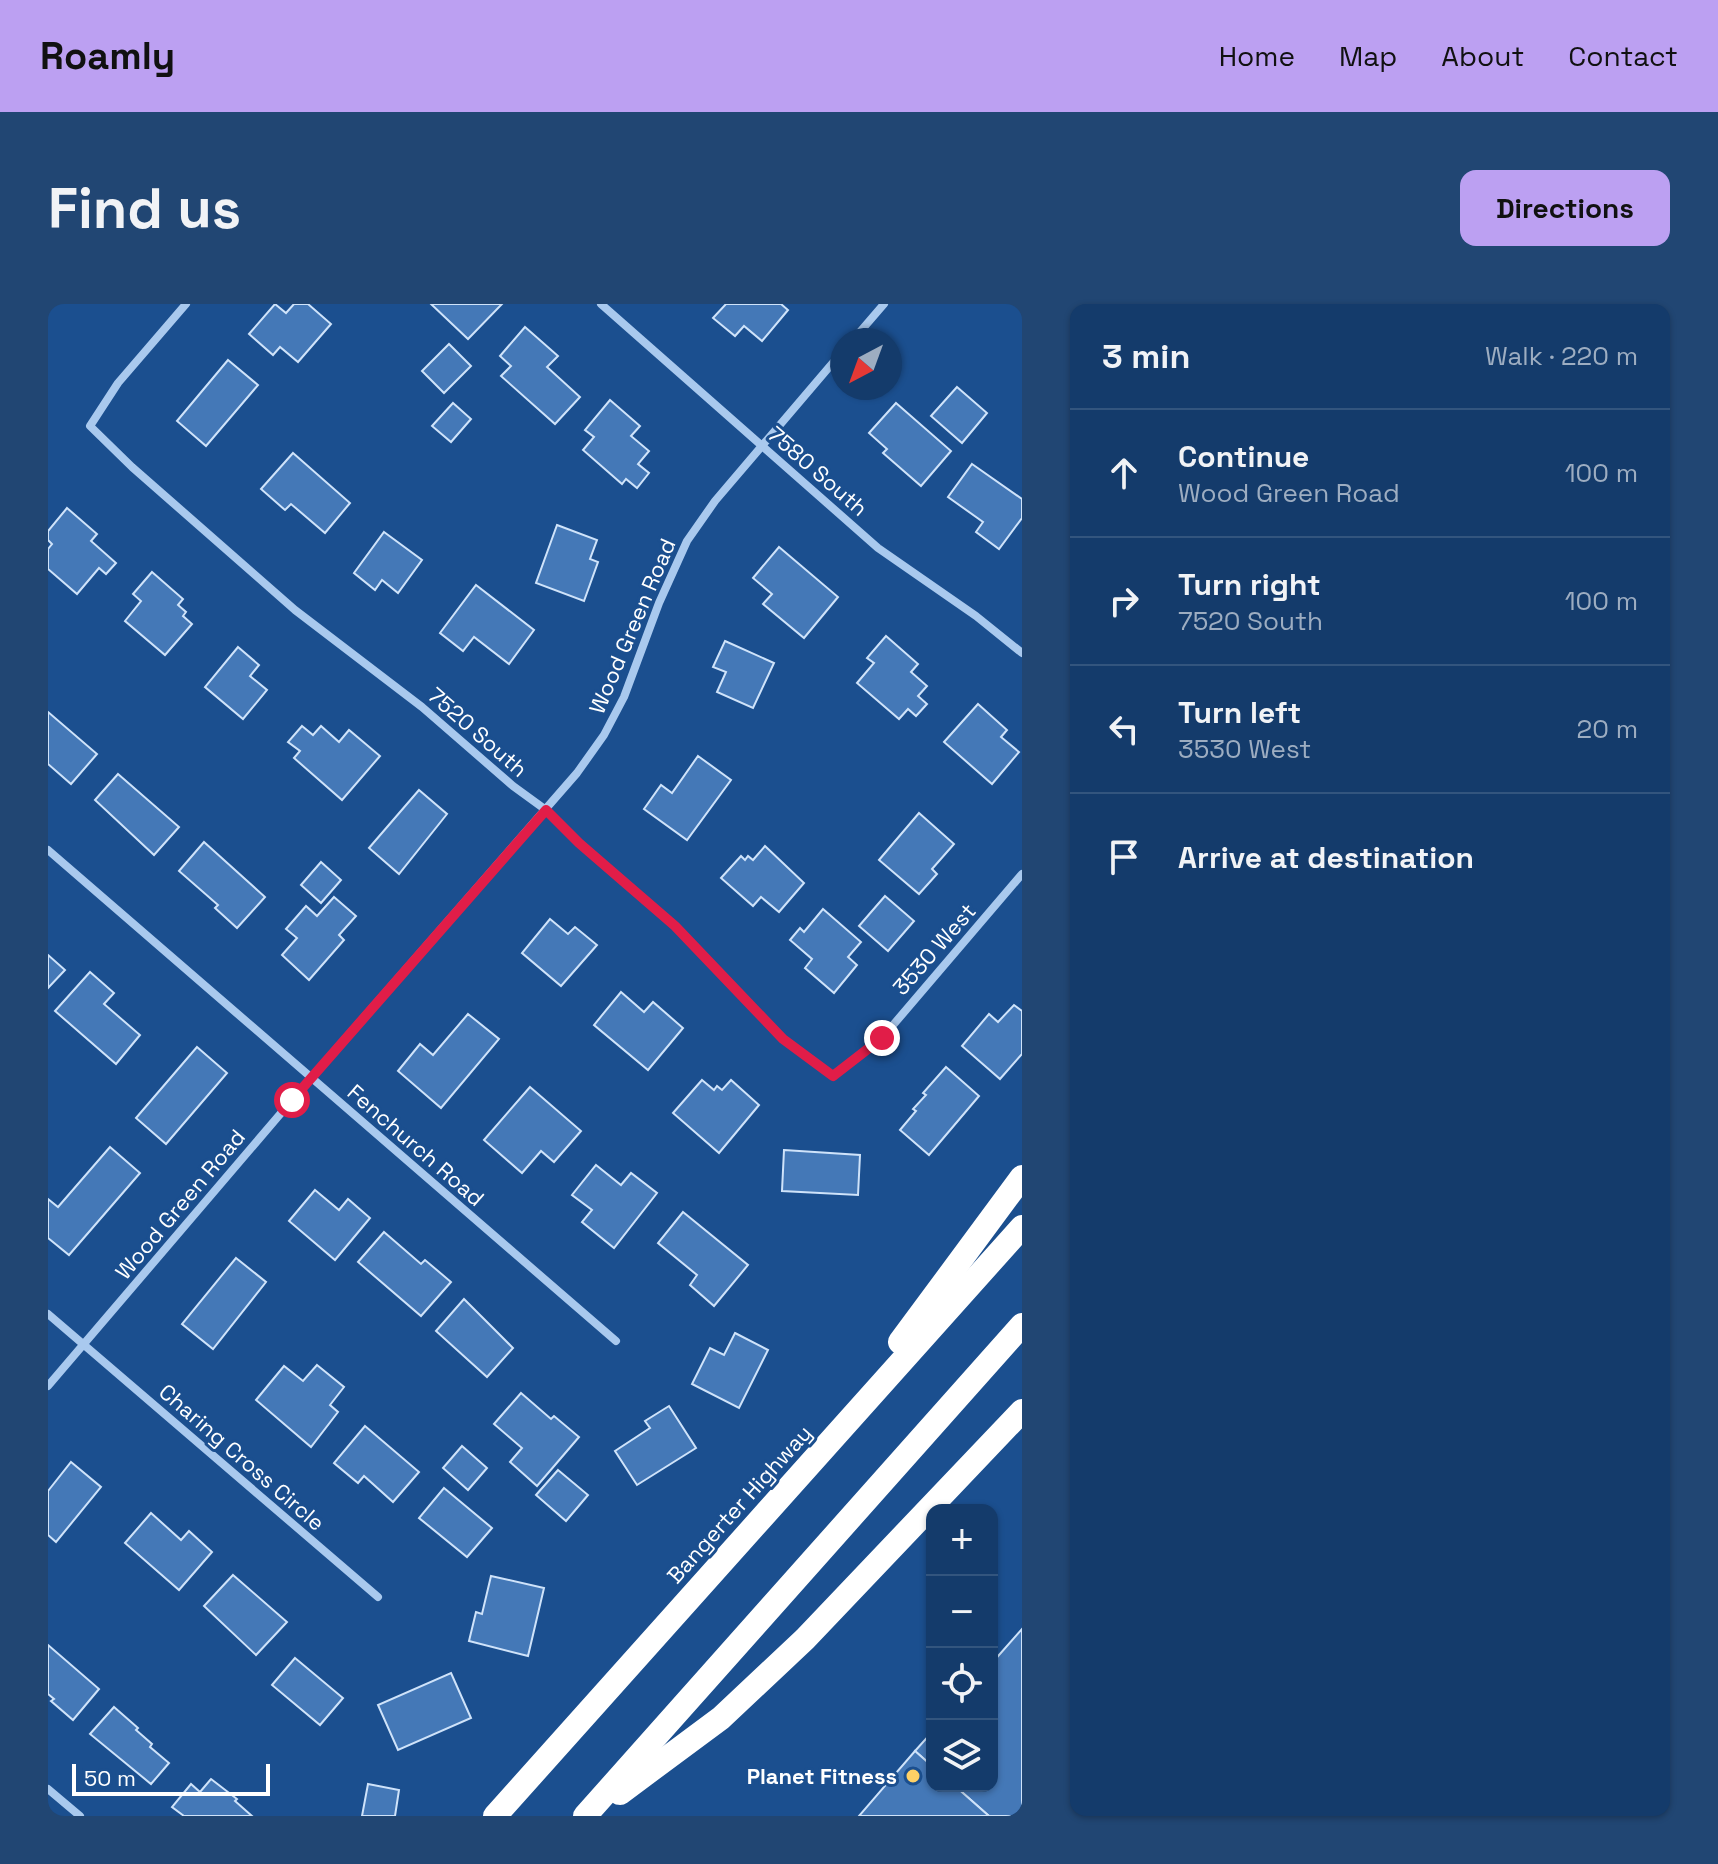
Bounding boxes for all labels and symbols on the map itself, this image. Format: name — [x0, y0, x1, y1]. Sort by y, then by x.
north arrow — [830, 328, 902, 400]
street label: 7580 South — [762, 420, 874, 522]
street label: Wood Green Road — [582, 534, 682, 718]
street label: 7520 South — [423, 681, 533, 783]
street label: 3530 West — [886, 897, 982, 1001]
route end — [864, 1020, 900, 1056]
street label: Fenchurch Road — [342, 1078, 490, 1212]
route start — [274, 1082, 310, 1118]
street label: Wood Green Road — [109, 1123, 251, 1285]
street label: Charing Cross Circle — [153, 1377, 331, 1537]
street label: Bangerter Highway — [661, 1419, 817, 1589]
scale bar — [72, 1760, 270, 1796]
place label: Planet Fitness — [747, 1762, 897, 1790]
marker: Planet Fitness — [904, 1767, 922, 1785]

